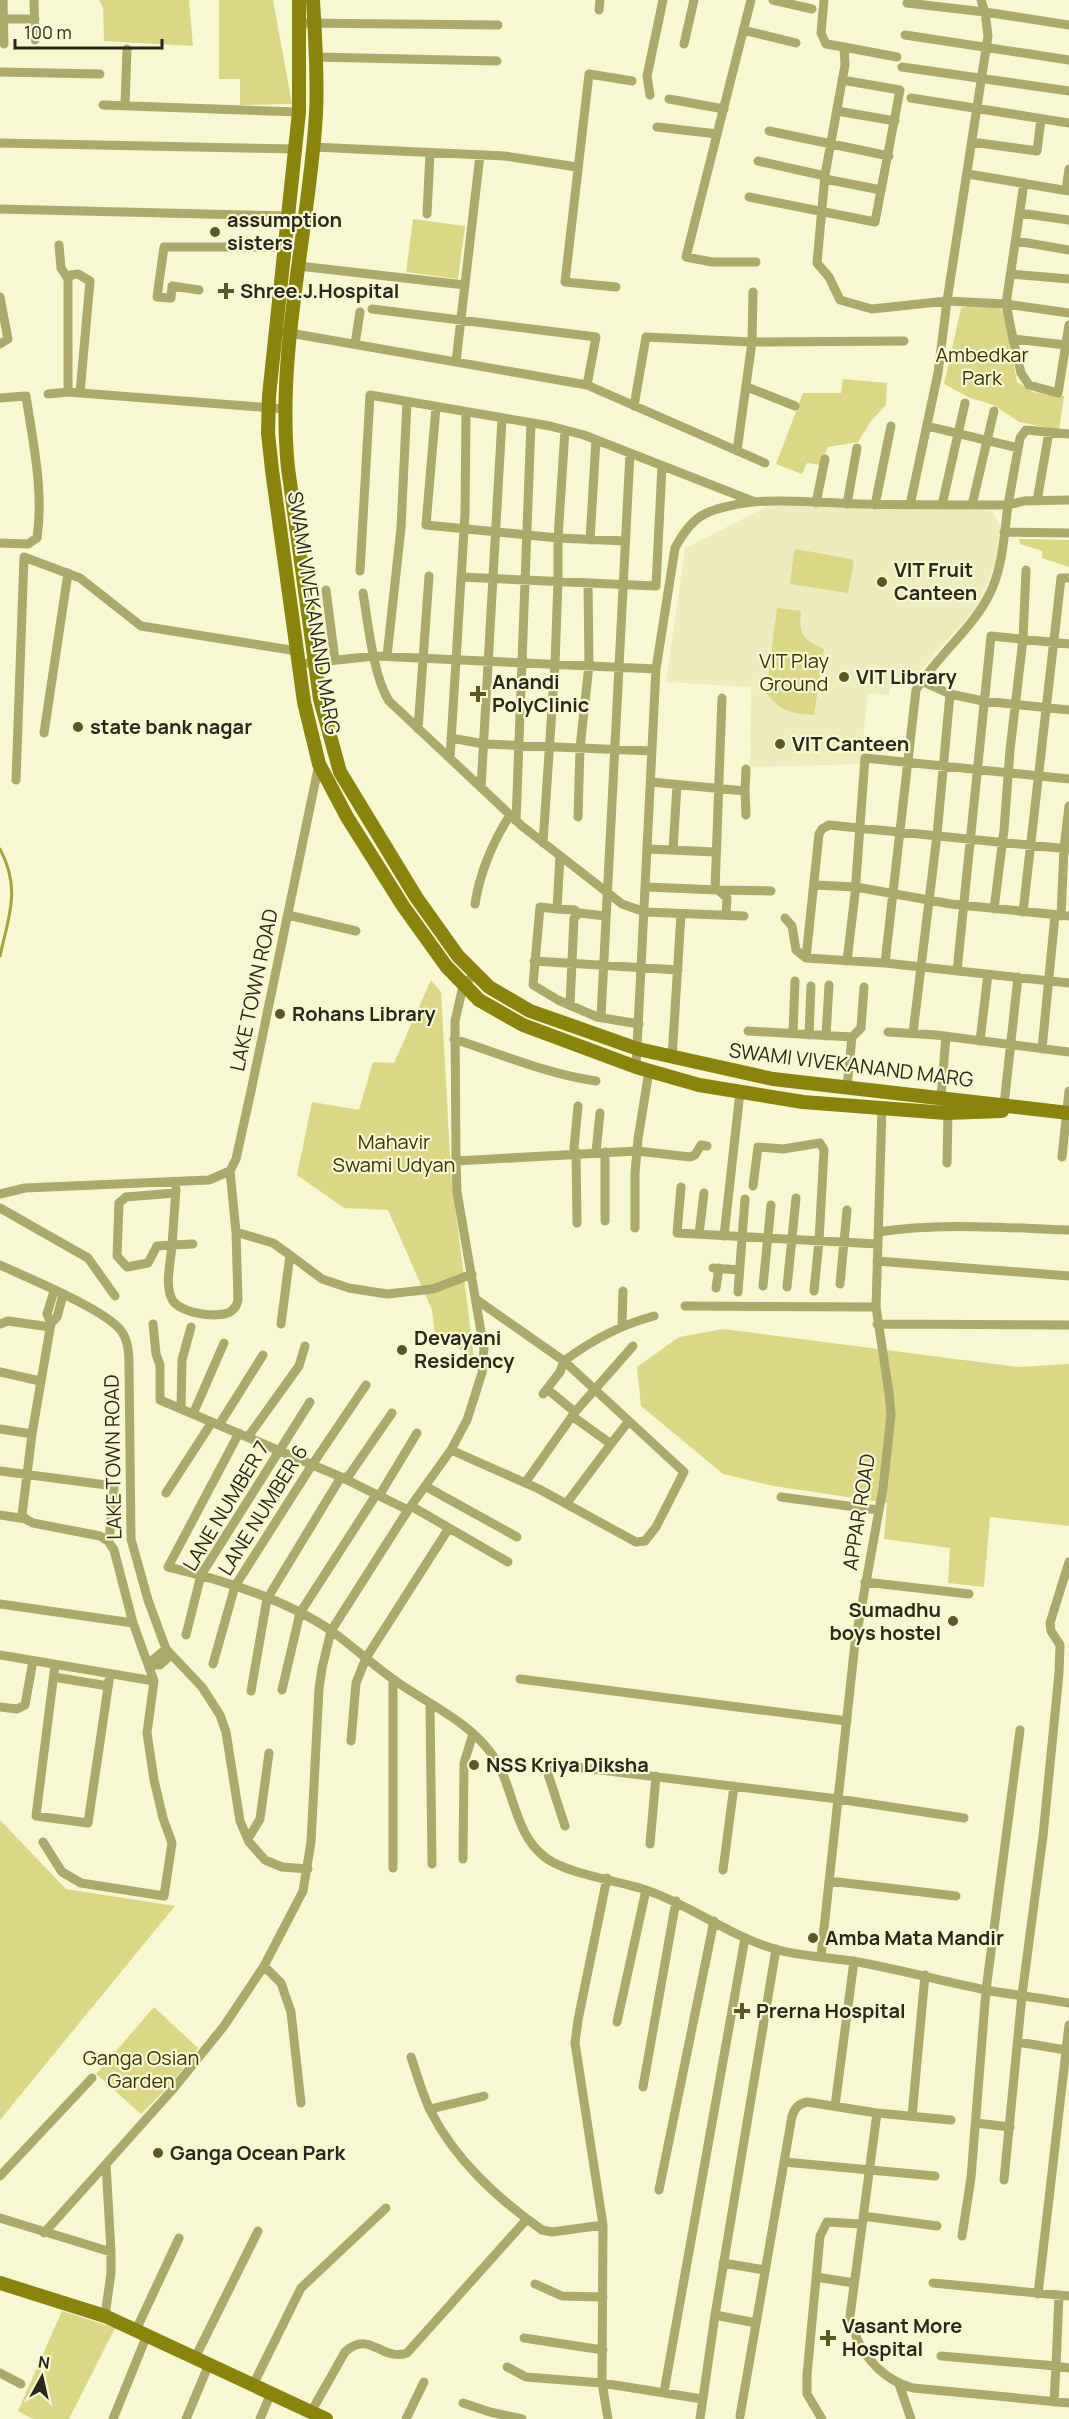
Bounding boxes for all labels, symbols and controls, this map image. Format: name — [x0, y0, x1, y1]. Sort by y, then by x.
scale bar — [15, 12, 162, 50]
text: 100 m — [24, 20, 72, 44]
place label: assumption sisters — [227, 206, 342, 256]
marker: assumption sisters — [208, 225, 222, 239]
place label: Shree.J.Hospital — [240, 277, 399, 304]
marker: Shree.J.Hospital — [217, 282, 235, 300]
park label: Ambedkar Park — [935, 341, 1029, 391]
street label: SWAMI VIVEKANAND MARG — [282, 489, 347, 736]
place label: VIT Fruit Canteen — [894, 556, 977, 606]
marker: VIT Fruit Canteen — [875, 575, 889, 589]
park label: VIT Play Ground — [759, 647, 829, 697]
place label: VIT Library — [856, 663, 957, 690]
place label: Anandi PolyClinic — [492, 668, 589, 718]
marker: VIT Library — [837, 670, 851, 684]
marker: Anandi PolyClinic — [469, 685, 487, 703]
place label: state bank nagar — [90, 713, 252, 740]
marker: state bank nagar — [71, 720, 85, 734]
place label: VIT Canteen — [792, 730, 909, 757]
marker: VIT Canteen — [773, 737, 787, 751]
street label: LAKE TOWN ROAD — [223, 906, 284, 1073]
place label: Rohans Library — [292, 1000, 436, 1027]
marker: Rohans Library — [273, 1007, 287, 1021]
street label: SWAMI VIVEKANAND MARG — [727, 1036, 975, 1093]
park label: Mahavir Swami Udyan — [333, 1128, 455, 1178]
place label: Devayani Residency — [414, 1324, 515, 1374]
marker: Devayani Residency — [395, 1343, 409, 1357]
street label: LAKE TOWN ROAD — [98, 1374, 127, 1540]
street label: LANE NUMBER 7 — [176, 1436, 275, 1576]
street label: LANE NUMBER 6 — [212, 1439, 314, 1580]
street label: APPAR ROAD — [836, 1452, 881, 1572]
place label: Sumadhu boys hostel — [829, 1596, 941, 1646]
marker: Sumadhu boys hostel — [946, 1614, 960, 1628]
place label: NSS Kriya Diksha — [486, 1751, 649, 1778]
marker: NSS Kriya Diksha — [467, 1758, 481, 1772]
place label: Amba Mata Mandir — [825, 1924, 1004, 1951]
marker: Amba Mata Mandir — [806, 1931, 820, 1945]
place label: Prerna Hospital — [756, 1997, 906, 2024]
marker: Prerna Hospital — [733, 2002, 751, 2020]
park label: Ganga Osian Garden — [83, 2044, 199, 2094]
place label: Ganga Ocean Park — [170, 2139, 347, 2166]
marker: Ganga Ocean Park — [151, 2146, 165, 2160]
place label: Vasant More Hospital — [842, 2312, 962, 2362]
marker: Vasant More Hospital — [819, 2329, 837, 2347]
north arrow — [12, 2347, 72, 2407]
text: N — [37, 2350, 51, 2374]

